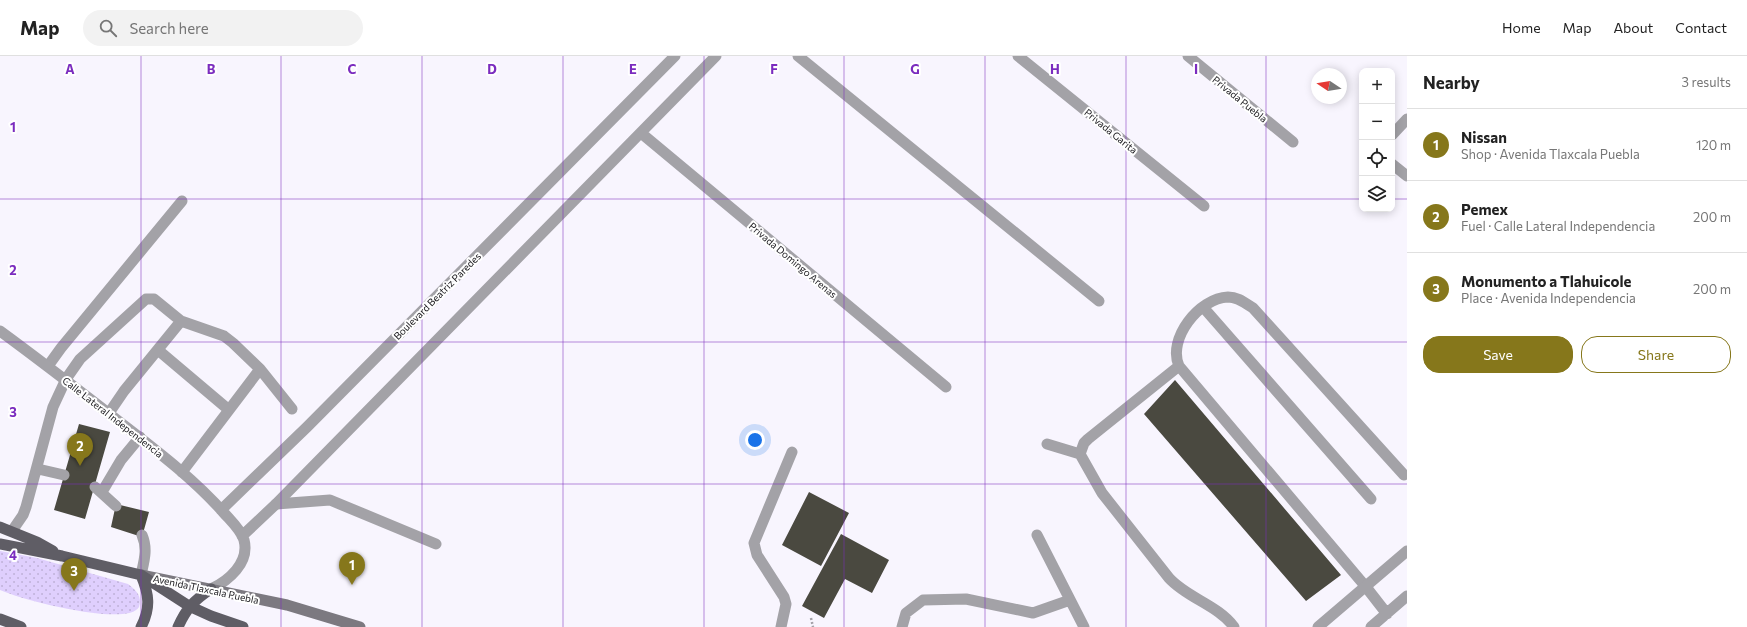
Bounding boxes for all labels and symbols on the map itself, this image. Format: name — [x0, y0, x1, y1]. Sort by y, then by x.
text: A — [65, 61, 75, 77]
text: B — [207, 61, 216, 77]
text: C — [348, 61, 357, 77]
text: D — [487, 61, 497, 77]
text: E — [629, 61, 637, 77]
text: F — [770, 61, 778, 77]
text: G — [910, 61, 920, 77]
text: H — [1050, 61, 1060, 77]
text: I — [1194, 61, 1198, 77]
north arrow — [1311, 68, 1347, 104]
street label: Privada Puebla — [1210, 73, 1270, 125]
street label: Privada Garita — [1082, 106, 1140, 156]
text: 1 — [10, 119, 16, 135]
street label: Privada Domingo Arenas — [747, 220, 840, 301]
street label: Boulevard Beatriz Paredes — [391, 250, 483, 342]
text: 2 — [9, 262, 17, 278]
street label: Calle Lateral Independencia — [60, 374, 166, 460]
text: 3 — [9, 404, 17, 420]
your location — [745, 430, 765, 450]
pin: 2 — [67, 433, 93, 466]
text: 4 — [9, 547, 17, 563]
pin: 1 — [339, 552, 365, 585]
pin: 3 — [61, 558, 87, 591]
street label: Avenida Tlaxcala Puebla — [152, 572, 260, 606]

